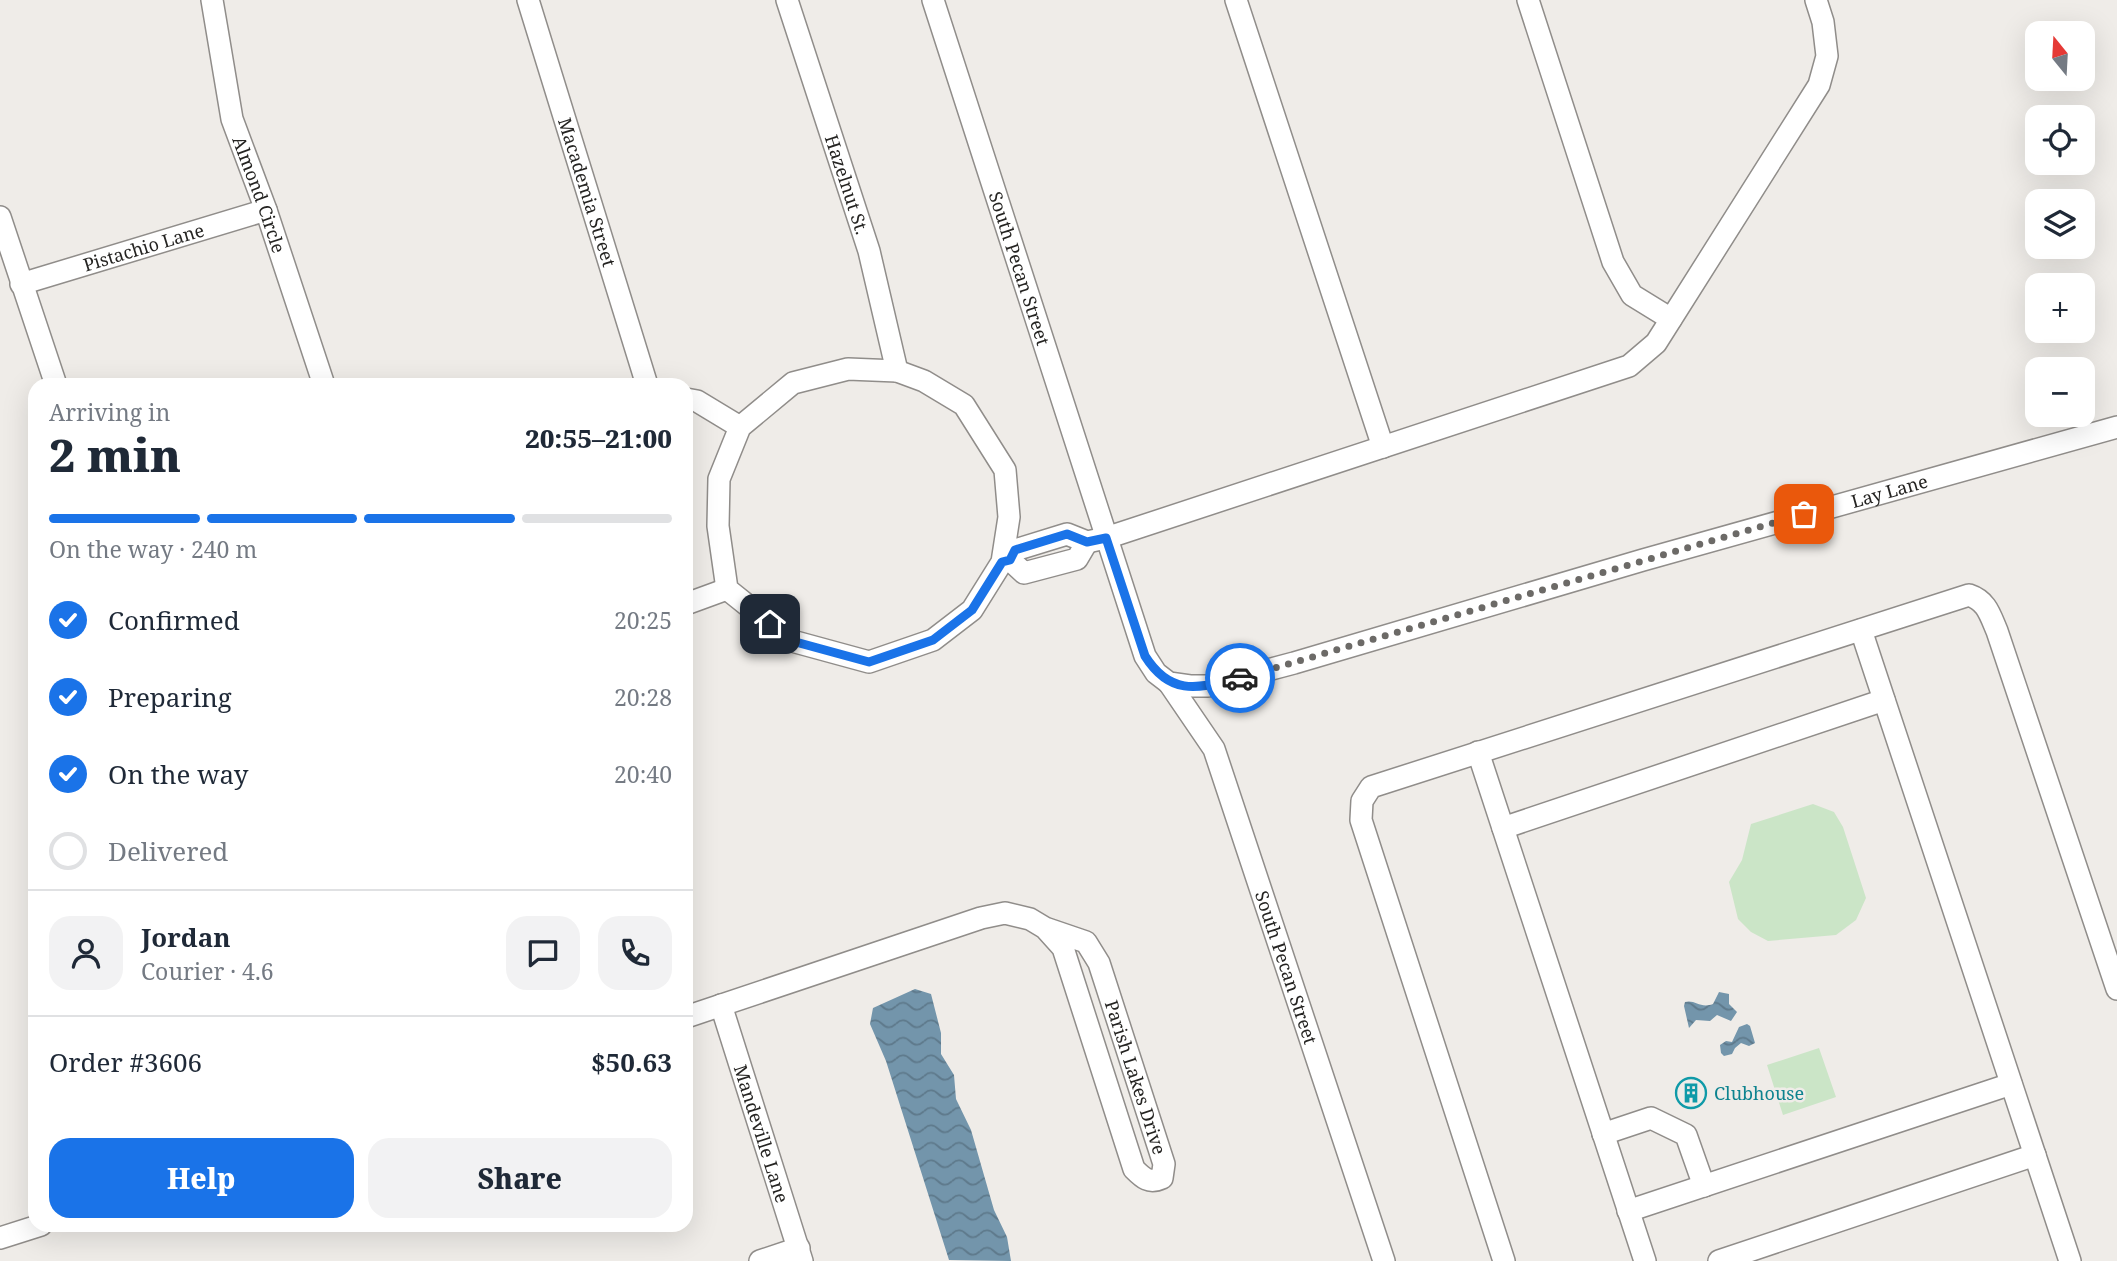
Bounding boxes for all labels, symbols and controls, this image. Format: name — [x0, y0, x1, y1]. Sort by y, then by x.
north arrow — [2025, 21, 2095, 91]
map controls — [2025, 21, 2095, 427]
button: locate — [2025, 105, 2095, 175]
street label: Macademia Street — [553, 115, 622, 269]
street label: Hazelnut St. — [820, 131, 875, 237]
street label: Almond Circle — [227, 133, 291, 256]
street label: South Pecan Street — [984, 188, 1056, 348]
button: layers — [2025, 189, 2095, 259]
street label: Pistachio Lane — [80, 217, 207, 277]
button: + — [2025, 273, 2095, 343]
button: − — [2025, 357, 2095, 427]
text: Arriving in — [49, 396, 170, 428]
text: 20:55–21:00 — [525, 420, 672, 456]
text: 2 min — [49, 423, 181, 485]
street label: Lay Lane — [1848, 469, 1930, 513]
pin — [1774, 484, 1834, 544]
icon: bag — [1785, 495, 1823, 533]
text: On the way · 240 m — [49, 533, 257, 565]
pin — [740, 594, 800, 654]
icon: check — [49, 601, 87, 639]
text: Confirmed — [108, 602, 240, 638]
text: 20:25 — [614, 604, 672, 636]
icon: home — [751, 605, 789, 643]
courier — [1205, 643, 1275, 713]
icon: car — [1221, 659, 1259, 697]
icon: check — [49, 678, 87, 716]
text: Preparing — [108, 679, 232, 715]
text: 20:28 — [614, 681, 672, 713]
icon: check — [49, 755, 87, 793]
text: On the way — [108, 756, 248, 792]
text: 20:40 — [614, 758, 672, 790]
text: Delivered — [108, 833, 228, 869]
street label: South Pecan Street — [1250, 888, 1323, 1047]
button: person — [49, 916, 123, 990]
button: chat — [506, 916, 580, 990]
button: phone — [598, 916, 672, 990]
text: Jordan — [141, 919, 231, 955]
text: Courier · 4.6 — [141, 955, 274, 987]
street label: Parish Lakes Drive — [1100, 997, 1172, 1158]
text: Order #3606 — [49, 1044, 202, 1080]
text: $50.63 — [591, 1044, 672, 1080]
street label: Mandeville Lane — [729, 1062, 795, 1206]
building icon: Clubhouse — [1674, 1076, 1708, 1110]
place label: Clubhouse — [1714, 1081, 1804, 1105]
button: Help — [49, 1138, 354, 1218]
button: Share — [368, 1138, 672, 1218]

